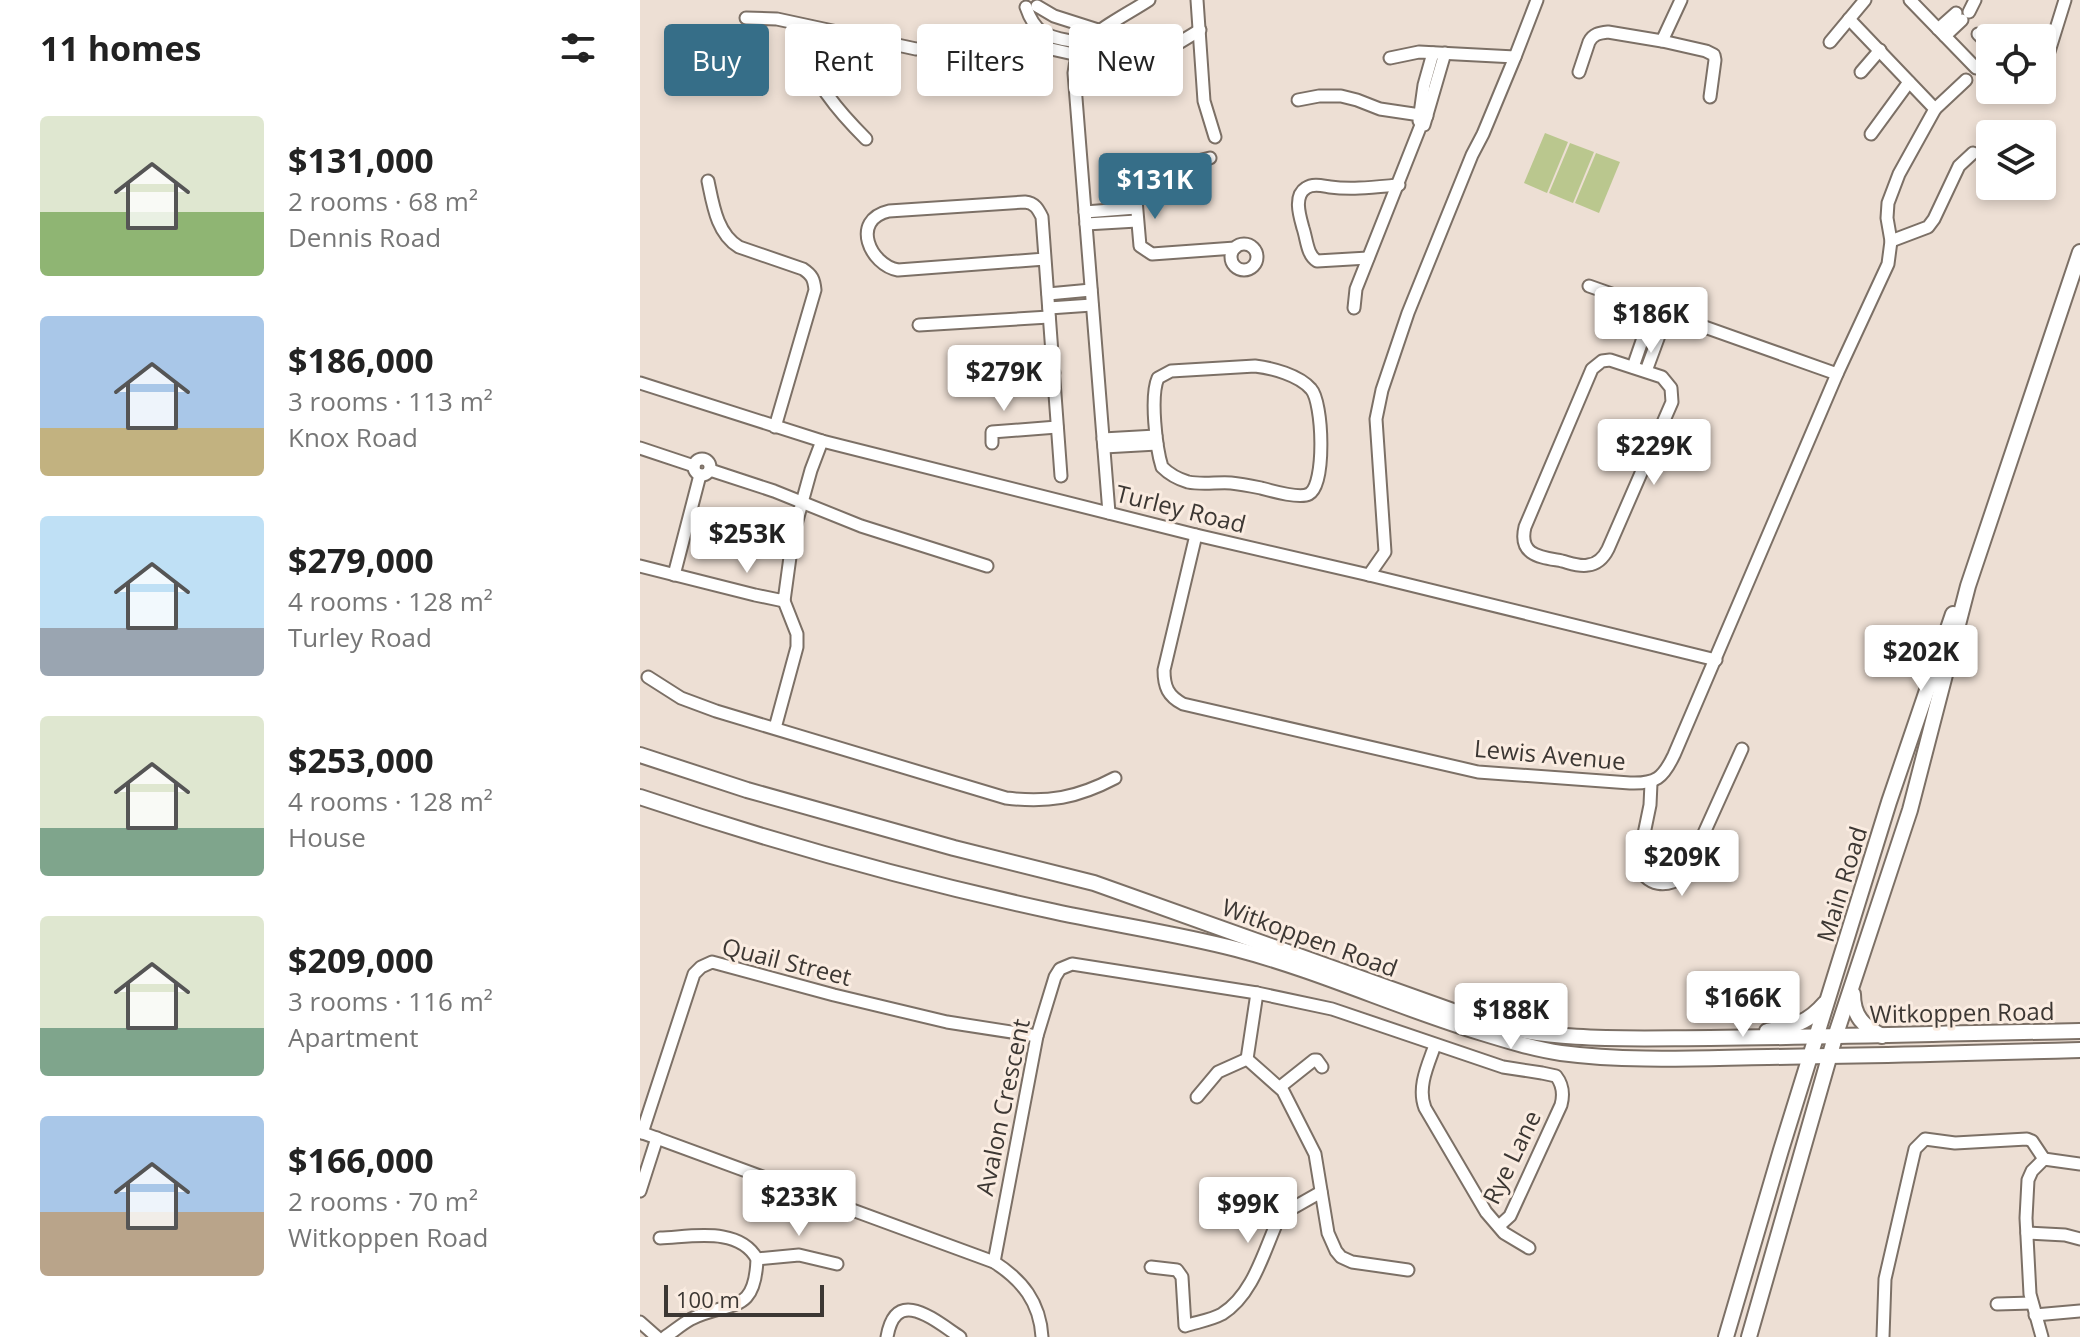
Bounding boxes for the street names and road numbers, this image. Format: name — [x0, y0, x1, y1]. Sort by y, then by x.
street label: Turley Road — [1113, 476, 1249, 540]
street label: Lewis Avenue — [1473, 731, 1627, 777]
street label: Main Road — [1808, 822, 1874, 946]
street label: Witkoppen Road — [1217, 890, 1403, 984]
street label: Quail Street — [719, 929, 855, 993]
street label: Witkoppen Road — [1869, 994, 2055, 1030]
street label: Avalon Crescent — [967, 1016, 1037, 1198]
street label: Rye Lane — [1474, 1105, 1548, 1209]

